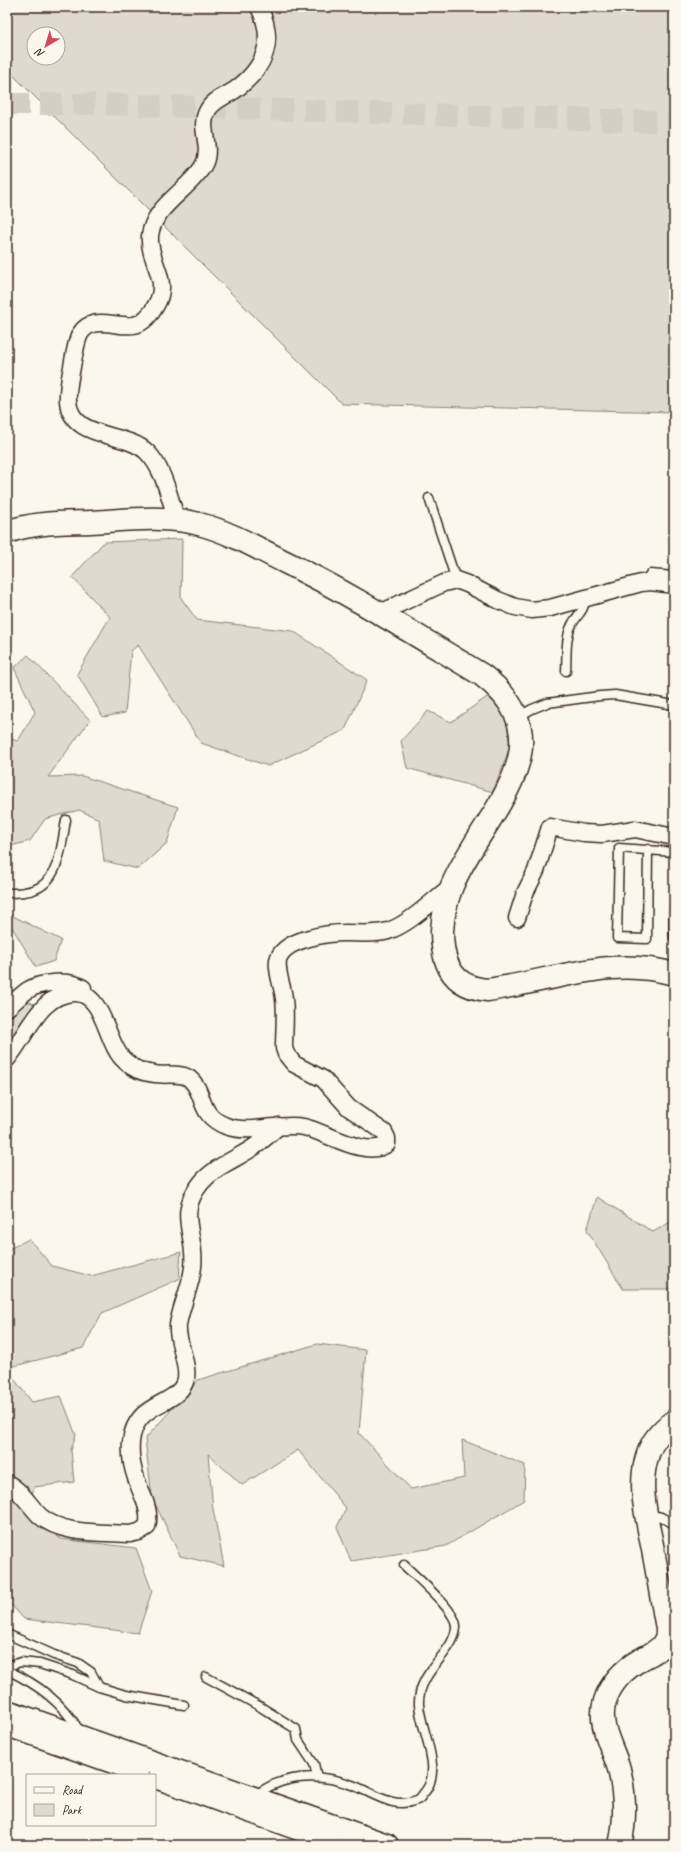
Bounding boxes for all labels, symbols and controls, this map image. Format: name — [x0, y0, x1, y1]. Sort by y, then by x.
north arrow — [26, 26, 66, 66]
text: N — [31, 45, 47, 61]
legend — [26, 1774, 156, 1826]
text: Road — [62, 1782, 84, 1798]
text: Park — [62, 1802, 83, 1818]

